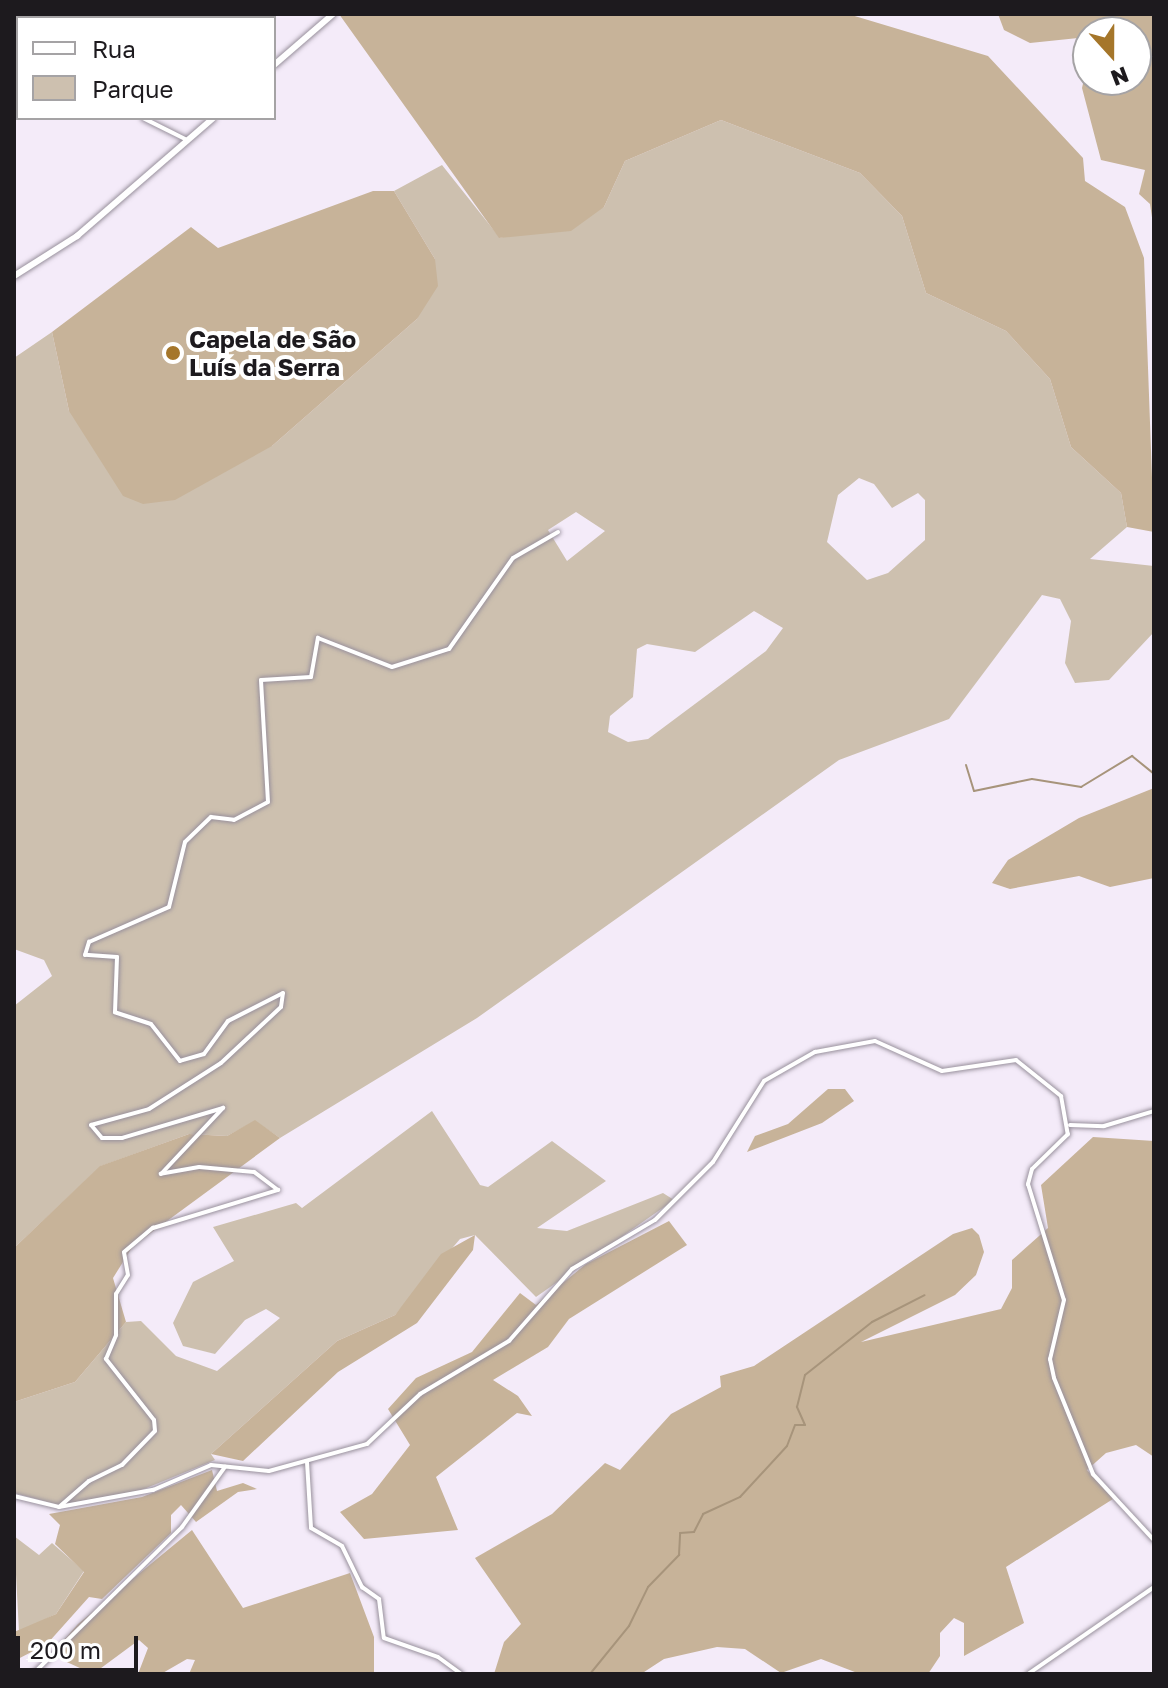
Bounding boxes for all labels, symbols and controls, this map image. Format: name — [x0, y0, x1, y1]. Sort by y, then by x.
legend — [16, 16, 276, 120]
north arrow — [1072, 16, 1152, 96]
text: Rua — [92, 34, 136, 63]
text: N — [1107, 61, 1133, 93]
text: Parque — [92, 74, 173, 103]
place label: Capela de São Luís da Serra — [189, 325, 356, 381]
marker: Capela de São Luís da Serra — [164, 344, 182, 362]
scale bar — [20, 1620, 142, 1670]
text: 200 m — [30, 1635, 101, 1664]

